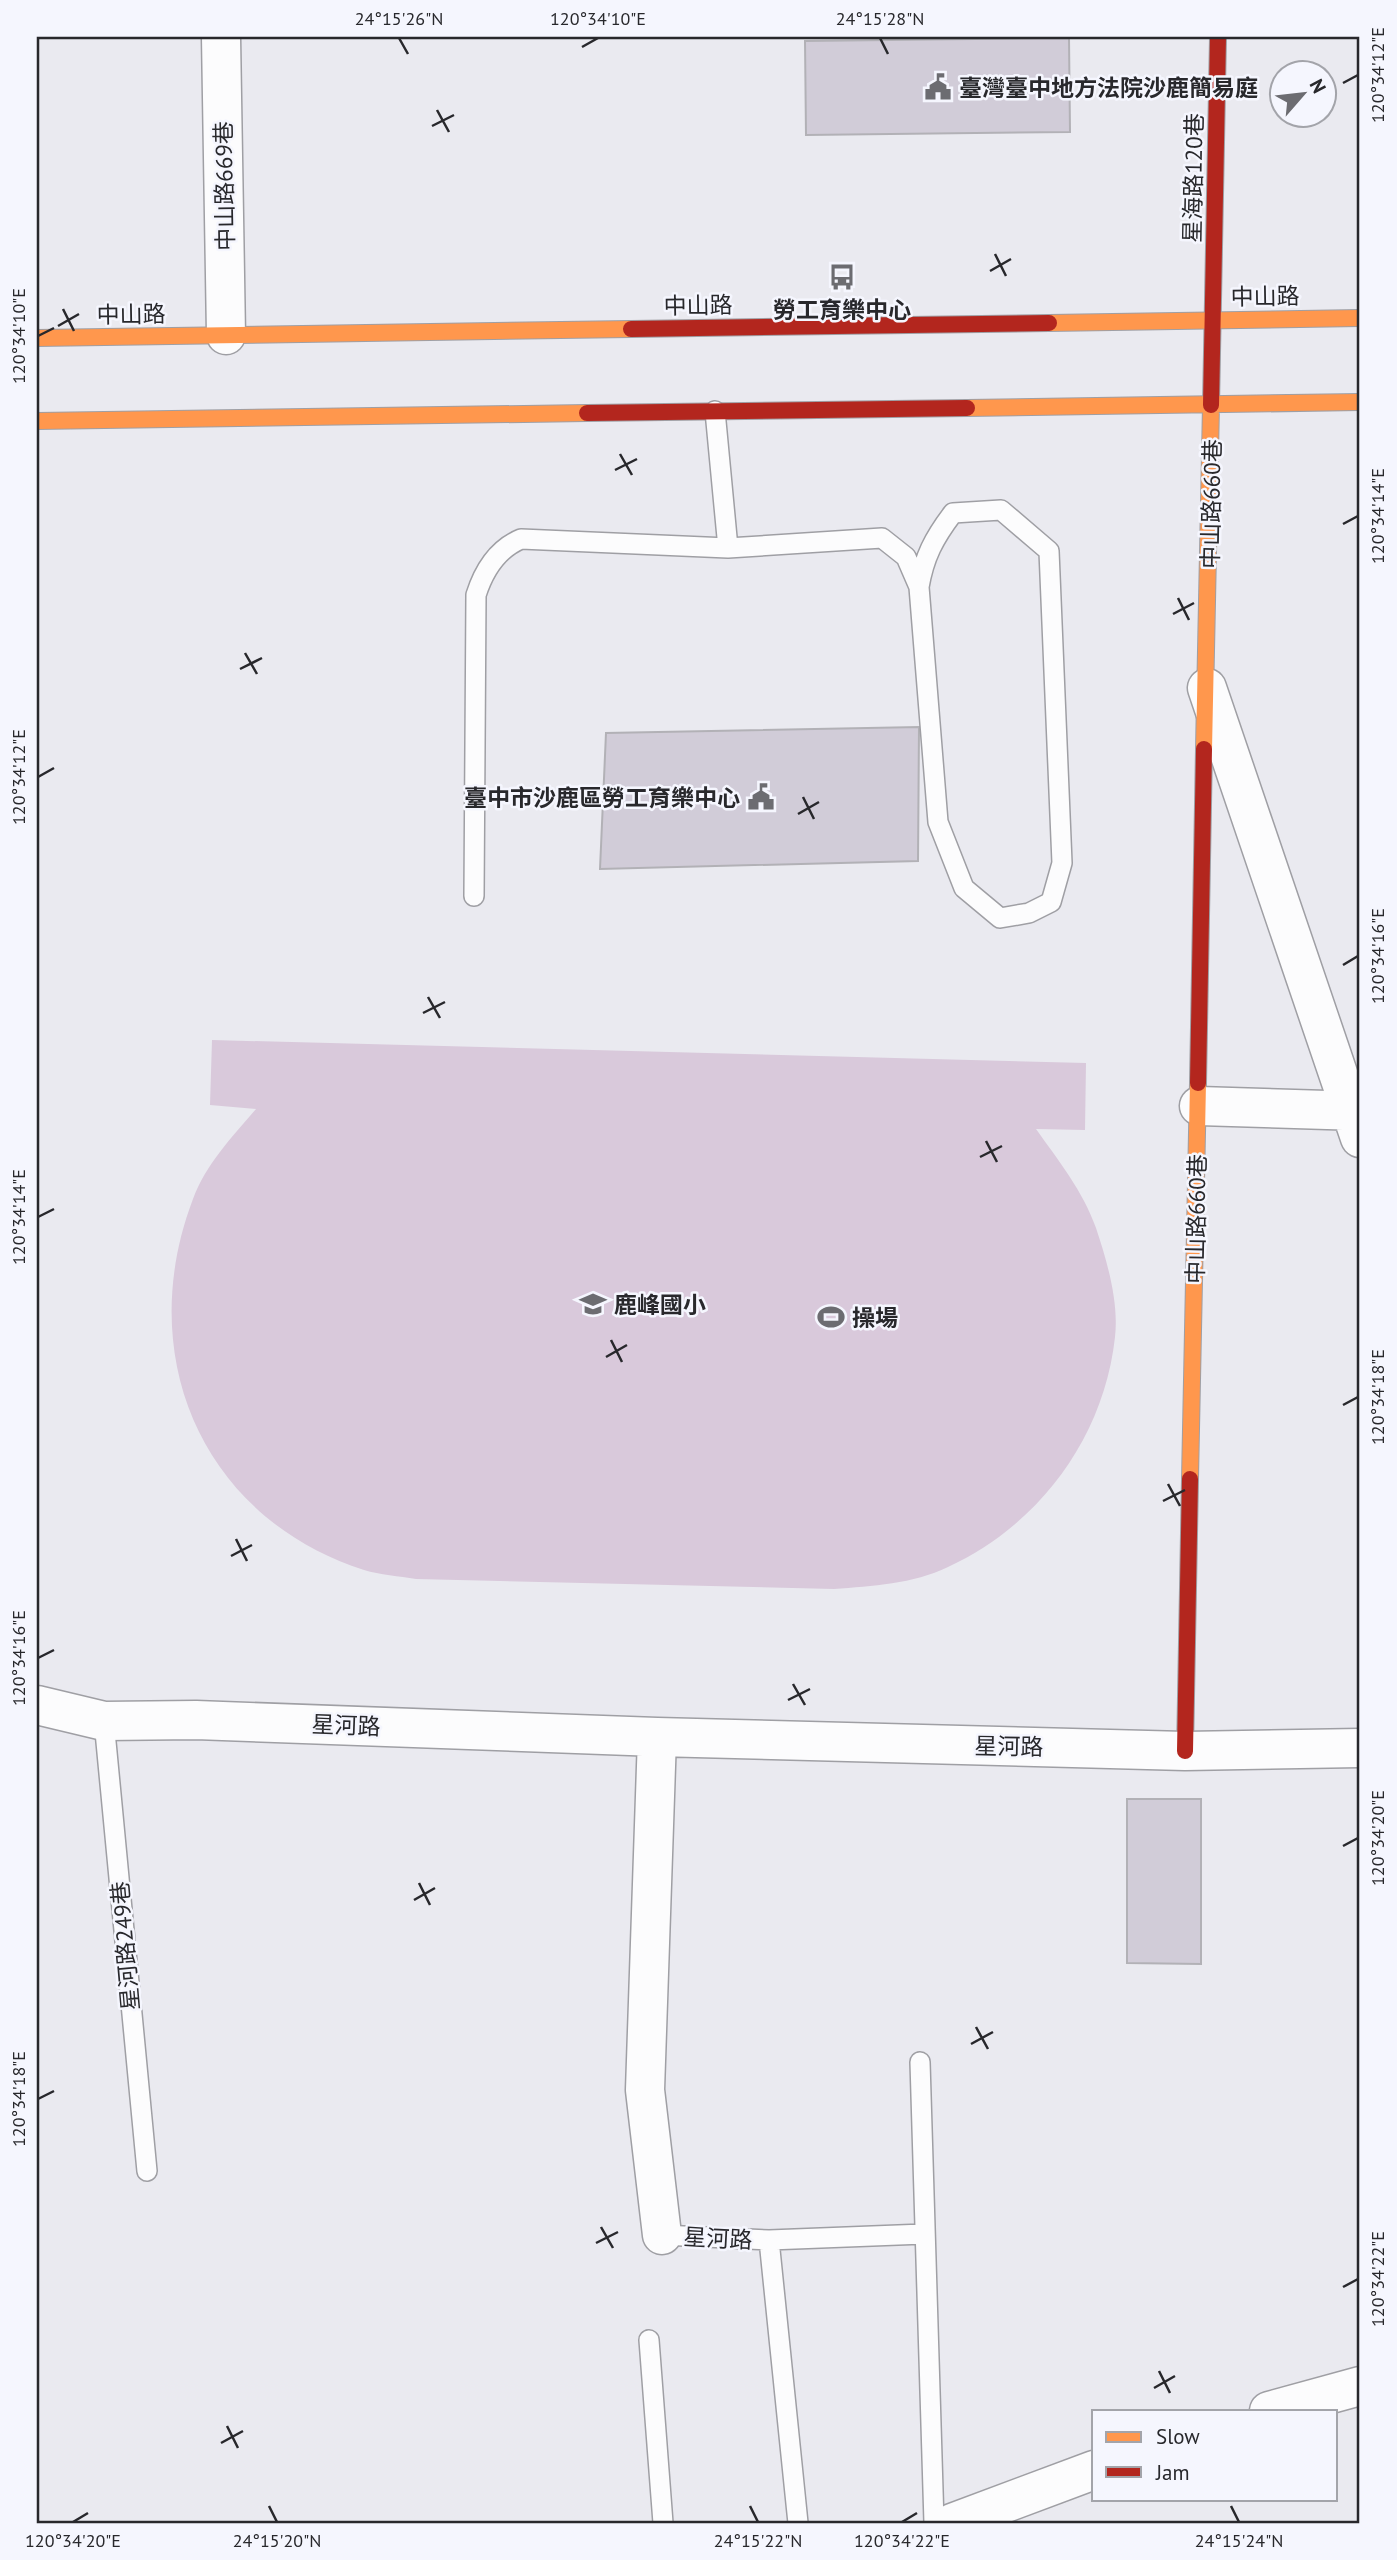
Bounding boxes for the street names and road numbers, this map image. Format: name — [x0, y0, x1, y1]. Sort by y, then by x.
street label: 星海路120巷 — [1177, 113, 1209, 243]
street label: 中山路669巷 — [208, 121, 240, 251]
street label: 中山路 — [1230, 281, 1300, 311]
street label: 中山路 — [663, 290, 733, 320]
street label: 中山路 — [96, 299, 166, 329]
street label: 中山路660巷 — [1195, 439, 1227, 569]
street label: 中山路660巷 — [1180, 1154, 1212, 1284]
street label: 星河路 — [311, 1709, 381, 1741]
street label: 星河路 — [974, 1731, 1044, 1761]
street label: 星河路249巷 — [105, 1880, 145, 2012]
street label: 星河路 — [683, 2222, 753, 2254]

